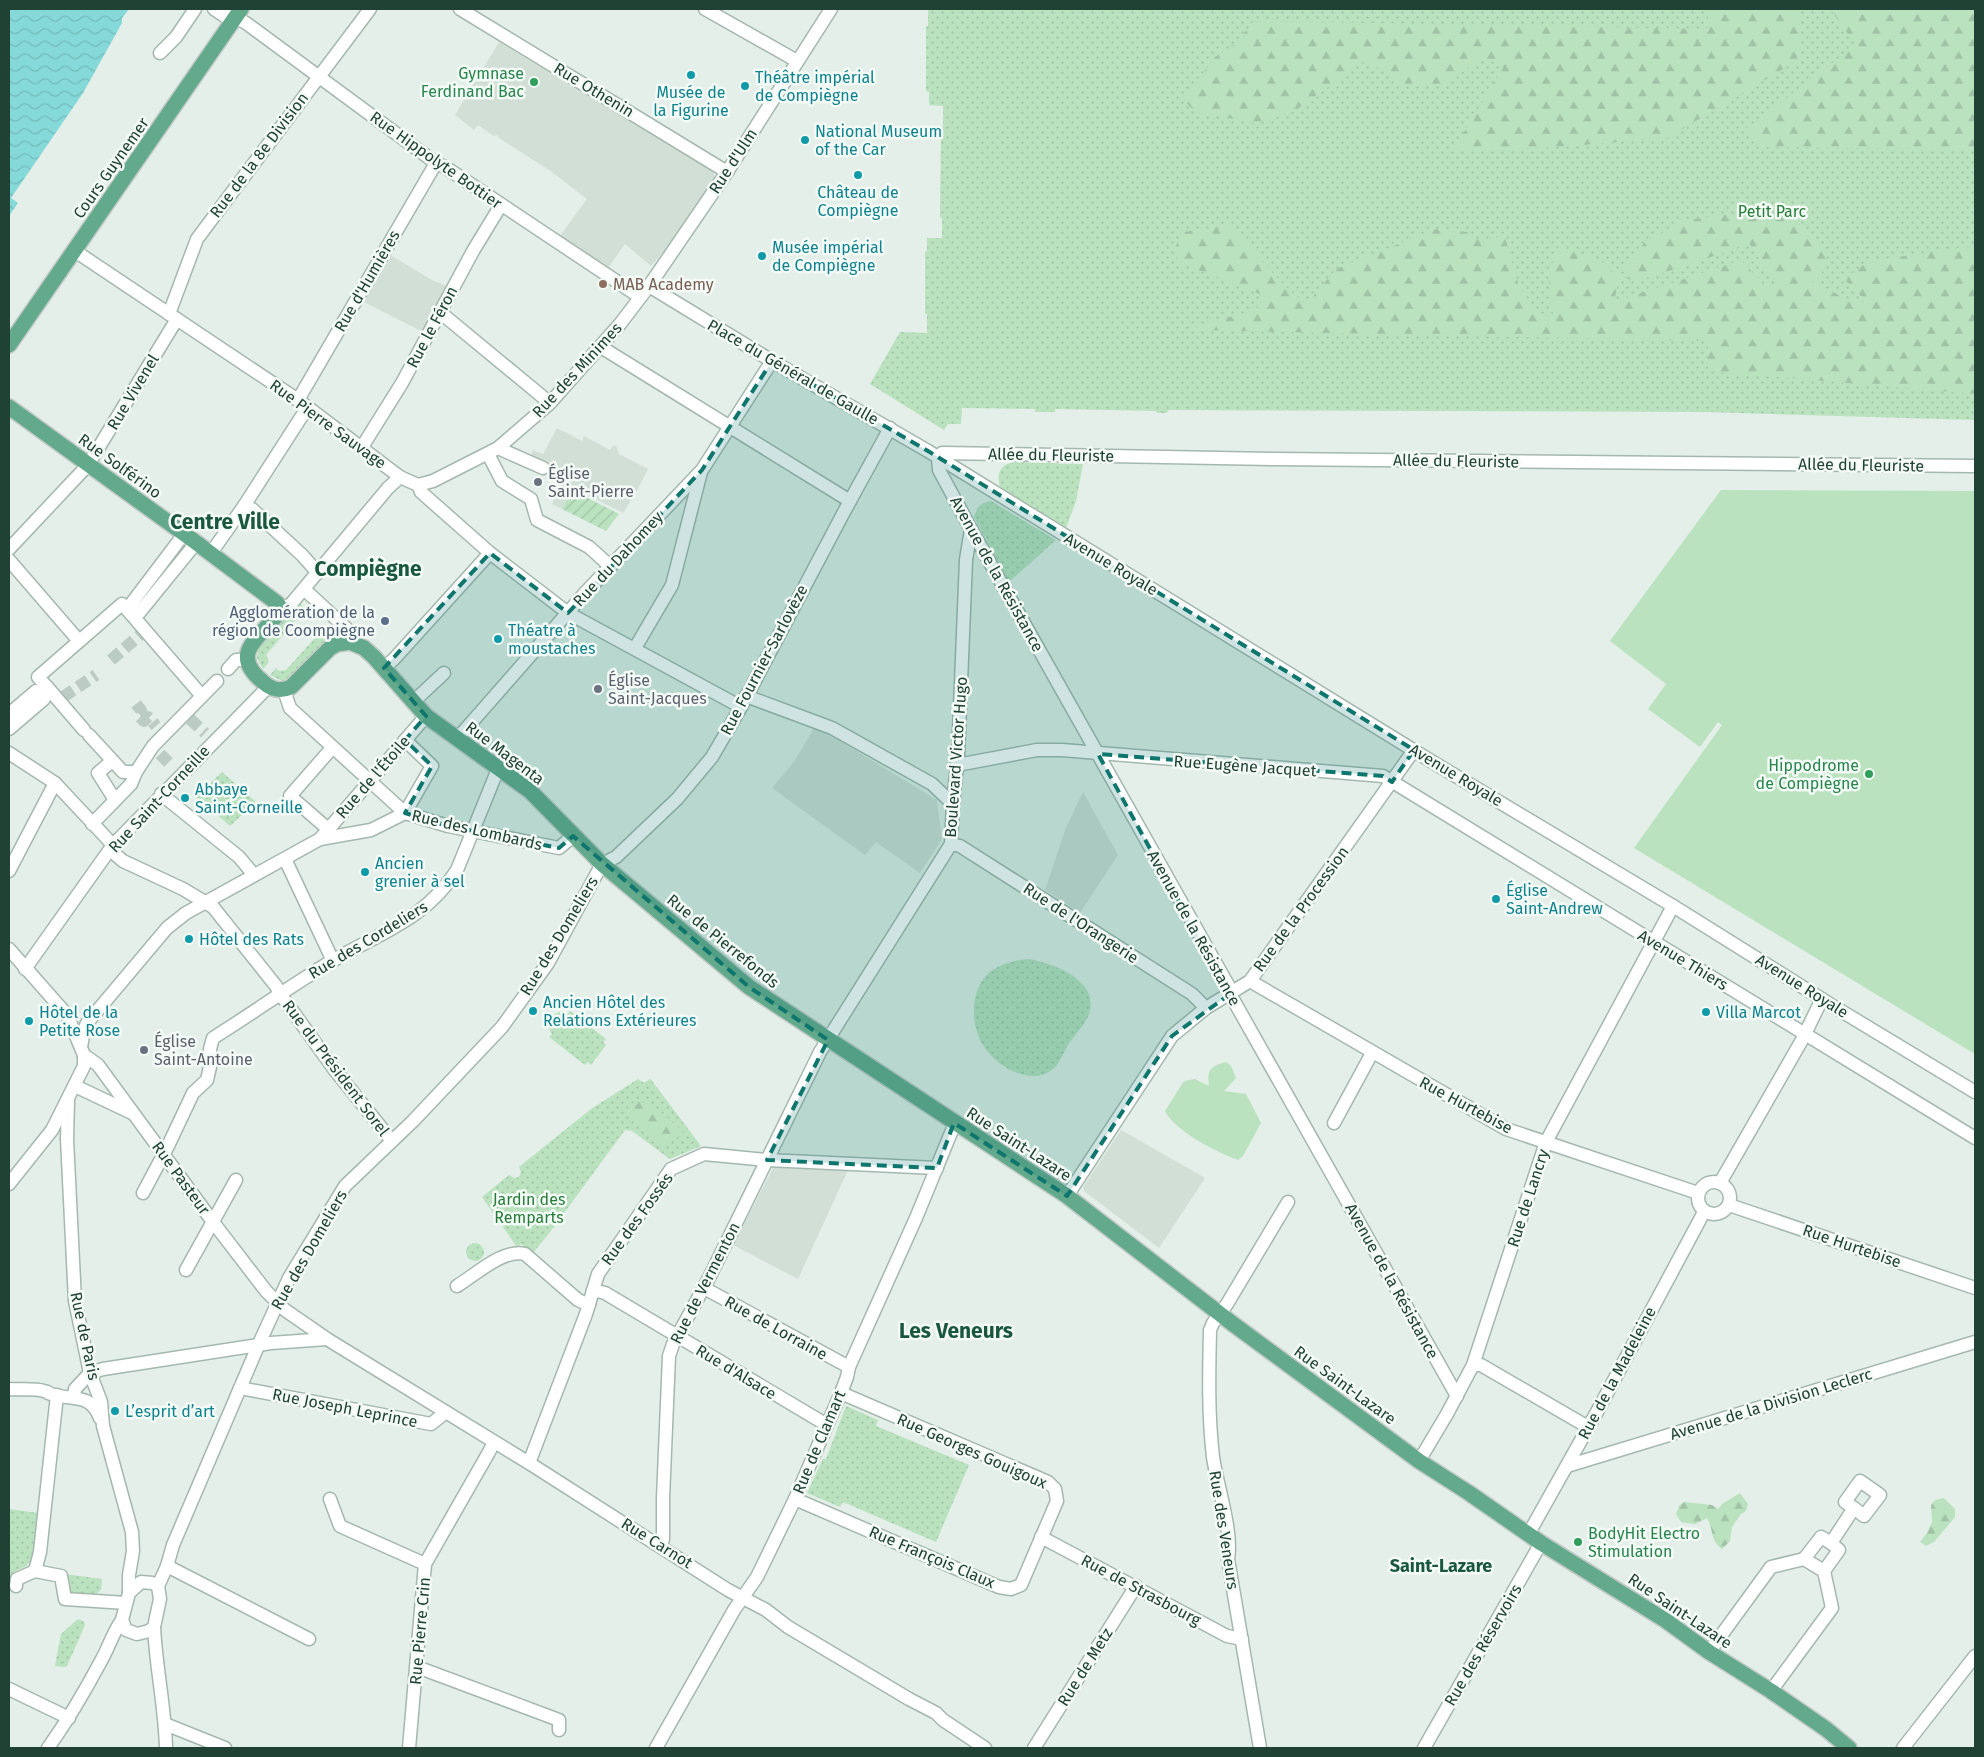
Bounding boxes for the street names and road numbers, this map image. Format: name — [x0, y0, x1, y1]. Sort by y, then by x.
street label: Rue Othenin — [550, 59, 638, 121]
street label: Rue de la 8e Division — [206, 89, 312, 221]
street label: Rue Hippolyte Bottier — [366, 107, 506, 213]
street label: Cours Guynemer — [69, 113, 153, 222]
street label: Rue d'Ulm — [705, 125, 761, 197]
street label: Rue d'Humières — [330, 227, 404, 335]
street label: Rue le Féron — [402, 283, 462, 371]
street label: Place du Général de Gaulle — [704, 315, 882, 429]
street label: Rue des Minimes — [528, 319, 626, 421]
street label: Rue Vivenel — [103, 351, 163, 433]
street label: Rue Pierre Sauvage — [266, 375, 390, 473]
street label: Rue Solférino — [75, 429, 165, 503]
street label: Allée du Fleuriste — [988, 444, 1114, 466]
street label: Allée du Fleuriste — [1393, 450, 1519, 472]
street label: Allée du Fleuriste — [1798, 454, 1924, 476]
street label: Avenue de la Résistance — [946, 493, 1048, 655]
street label: Rue du Dahomey — [569, 507, 667, 610]
street label: Avenue Royale — [1061, 529, 1161, 599]
street label: Rue Fournier-Sarlovèze — [716, 582, 812, 738]
street label: Boulevard Victor Hugo — [941, 676, 971, 838]
street label: Rue Magenta — [462, 717, 548, 789]
street label: Rue de l'Étoile — [331, 731, 414, 822]
street label: Avenue Royale — [1406, 740, 1506, 810]
street label: Rue Saint-Corneille — [104, 741, 214, 857]
street label: Rue Eugène Jacquet — [1173, 752, 1317, 780]
street label: Rue des Lombards — [410, 806, 544, 854]
street label: Rue de la Procession — [1249, 843, 1353, 975]
street label: Avenue de la Résistance — [1143, 847, 1245, 1009]
street label: Rue des Domeliers — [516, 873, 602, 999]
street label: Rue de l'Orangerie — [1020, 879, 1142, 967]
street label: Rue de Pierrefonds — [663, 890, 783, 992]
street label: Rue des Cordeliers — [305, 897, 431, 983]
street label: Avenue Thiers — [1635, 926, 1731, 994]
street label: Avenue Royale — [1752, 950, 1852, 1022]
street label: Rue du Président Sorel — [279, 996, 394, 1140]
street label: Rue Hurtebise — [1416, 1072, 1516, 1138]
street label: Rue Saint-Lazare — [963, 1103, 1075, 1185]
street label: Rue Pasteur — [148, 1138, 214, 1219]
street label: Rue de Lancry — [1503, 1146, 1553, 1249]
street label: Rue des Fossés — [597, 1169, 677, 1269]
street label: Rue des Domeliers — [267, 1187, 351, 1313]
street label: Avenue de la Résistance — [1341, 1200, 1443, 1362]
street label: Rue de Vermenton — [666, 1219, 744, 1347]
street label: Rue Hurtebise — [1800, 1220, 1904, 1272]
street label: Rue de Paris — [66, 1290, 104, 1382]
street label: Rue de Lorraine — [721, 1292, 831, 1364]
street label: Rue de la Madeleine — [1574, 1303, 1660, 1443]
street label: Rue d'Alsace — [692, 1341, 780, 1403]
street label: Rue Saint-Lazare — [1290, 1342, 1400, 1428]
street label: Avenue de la Division Leclerc — [1668, 1364, 1875, 1444]
street label: Rue Joseph Leprince — [271, 1385, 419, 1431]
street label: Rue de Clamart — [789, 1387, 850, 1497]
street label: Rue Georges Gouigoux — [894, 1409, 1050, 1493]
street label: Rue des Veneurs — [1205, 1469, 1243, 1591]
street label: Rue Carnot — [618, 1514, 696, 1572]
street label: Rue François Claux — [866, 1522, 998, 1593]
street label: Rue de Strasbourg — [1078, 1550, 1205, 1630]
street label: Rue Saint-Lazare — [1624, 1569, 1736, 1653]
street label: Rue Pierre Crin — [406, 1576, 434, 1686]
street label: Rue des Réservoirs — [1440, 1581, 1526, 1709]
street label: Rue de Metz — [1054, 1624, 1116, 1710]

